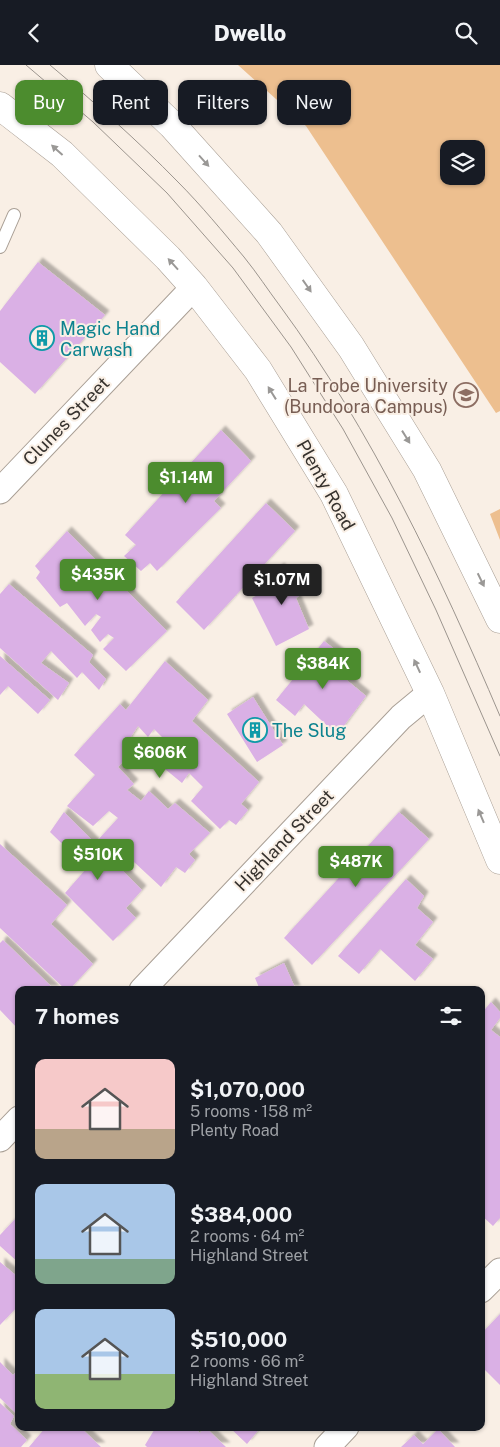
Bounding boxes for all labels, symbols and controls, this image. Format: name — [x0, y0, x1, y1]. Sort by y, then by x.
icon: back — [20, 19, 48, 47]
icon: search — [452, 19, 480, 47]
text: Dwello — [214, 20, 286, 46]
chip: Buy — [15, 80, 83, 125]
chip: Rent — [93, 80, 168, 125]
chip: Filters — [178, 80, 267, 125]
chip: New — [277, 80, 351, 125]
map controls — [440, 140, 485, 185]
button: layers — [440, 140, 485, 185]
one-way arrow — [52, 144, 64, 156]
one-way arrow — [198, 154, 210, 166]
one-way arrow — [167, 258, 179, 270]
one-way arrow — [302, 279, 313, 292]
place label: Magic Hand Carwash — [60, 318, 160, 360]
building icon: Magic Hand Carwash — [29, 325, 55, 351]
street label: Clunes Street — [19, 372, 113, 470]
place label: La Trobe University (Bundoora Campus) — [284, 375, 448, 417]
school or university icon: La Trobe University (Bundoora Campus) — [453, 382, 479, 408]
one-way arrow — [267, 386, 276, 399]
one-way arrow — [401, 430, 411, 443]
street label: Plenty Road — [293, 436, 359, 534]
pin: $1.14M — [145, 461, 227, 504]
text: $1.14M — [159, 468, 213, 487]
pin: $435K — [63, 559, 133, 601]
pin: $1.07M — [241, 563, 323, 606]
text: $435K — [71, 565, 125, 584]
text: $1.07M — [254, 570, 310, 589]
one-way arrow — [477, 573, 486, 588]
pin: $384K — [288, 647, 358, 690]
text: $384K — [296, 654, 350, 673]
one-way arrow — [413, 659, 421, 673]
building icon: The Slug — [242, 717, 268, 743]
place label: The Slug — [272, 720, 346, 741]
pin: $606K — [125, 737, 195, 779]
text: $606K — [133, 743, 187, 762]
street label: Highland Street — [230, 785, 338, 895]
one-way arrow — [477, 808, 484, 823]
pin: $510K — [63, 839, 133, 881]
text: $510K — [73, 845, 123, 864]
pin: $487K — [321, 845, 391, 888]
text: $487K — [329, 852, 383, 871]
icon: filters — [437, 1002, 465, 1030]
text: 7 homes — [35, 1004, 119, 1029]
text: $1,070,000 — [190, 1077, 305, 1102]
icon: home — [75, 1079, 135, 1139]
text: 5 rooms · 158 m² — [190, 1102, 312, 1121]
text: Plenty Road — [190, 1121, 279, 1140]
text: $384,000 — [190, 1202, 292, 1227]
icon: home — [75, 1204, 135, 1264]
text: 2 rooms · 64 m² — [190, 1227, 304, 1246]
text: Highland Street — [190, 1246, 308, 1265]
text: $510,000 — [190, 1327, 287, 1352]
icon: home — [75, 1329, 135, 1389]
text: 2 rooms · 66 m² — [190, 1352, 304, 1371]
text: Highland Street — [190, 1371, 308, 1390]

